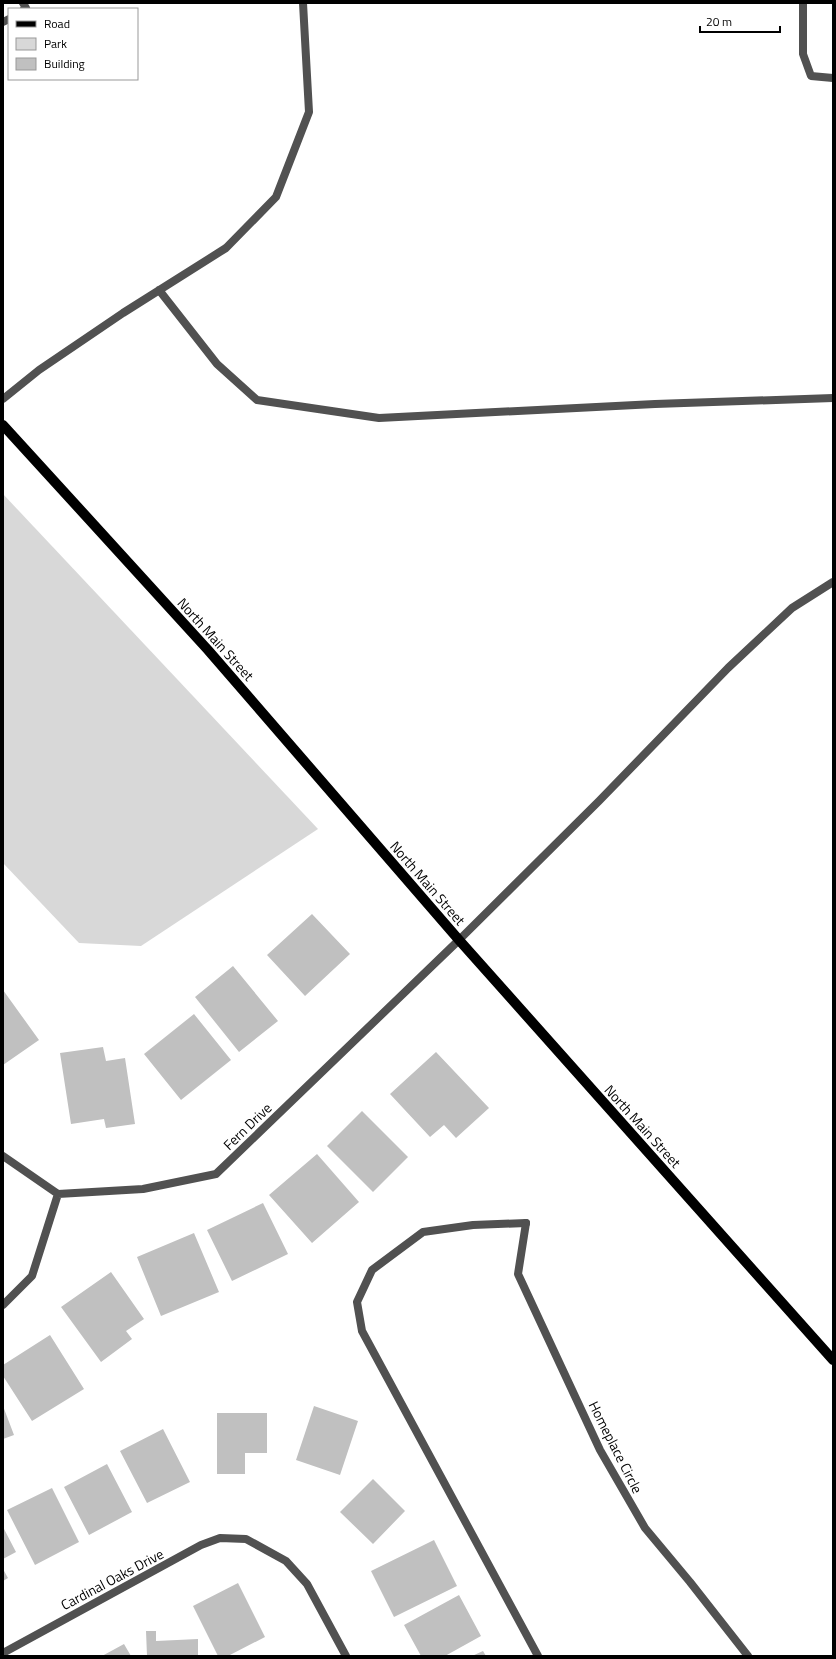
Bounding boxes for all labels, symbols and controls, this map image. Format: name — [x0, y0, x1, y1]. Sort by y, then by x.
legend — [8, 8, 138, 80]
scale bar — [700, 8, 780, 34]
text: 20 m — [706, 12, 732, 31]
text: Road — [44, 14, 70, 33]
text: Park — [44, 34, 67, 53]
text: Building — [44, 54, 85, 73]
street label: North Main Street — [173, 593, 259, 685]
street label: North Main Street — [385, 836, 471, 930]
street label: North Main Street — [600, 1080, 686, 1172]
street label: Fern Drive — [218, 1098, 276, 1154]
street label: Homeplace Circle — [584, 1397, 648, 1497]
street label: Cardinal Oaks Drive — [57, 1543, 167, 1615]

